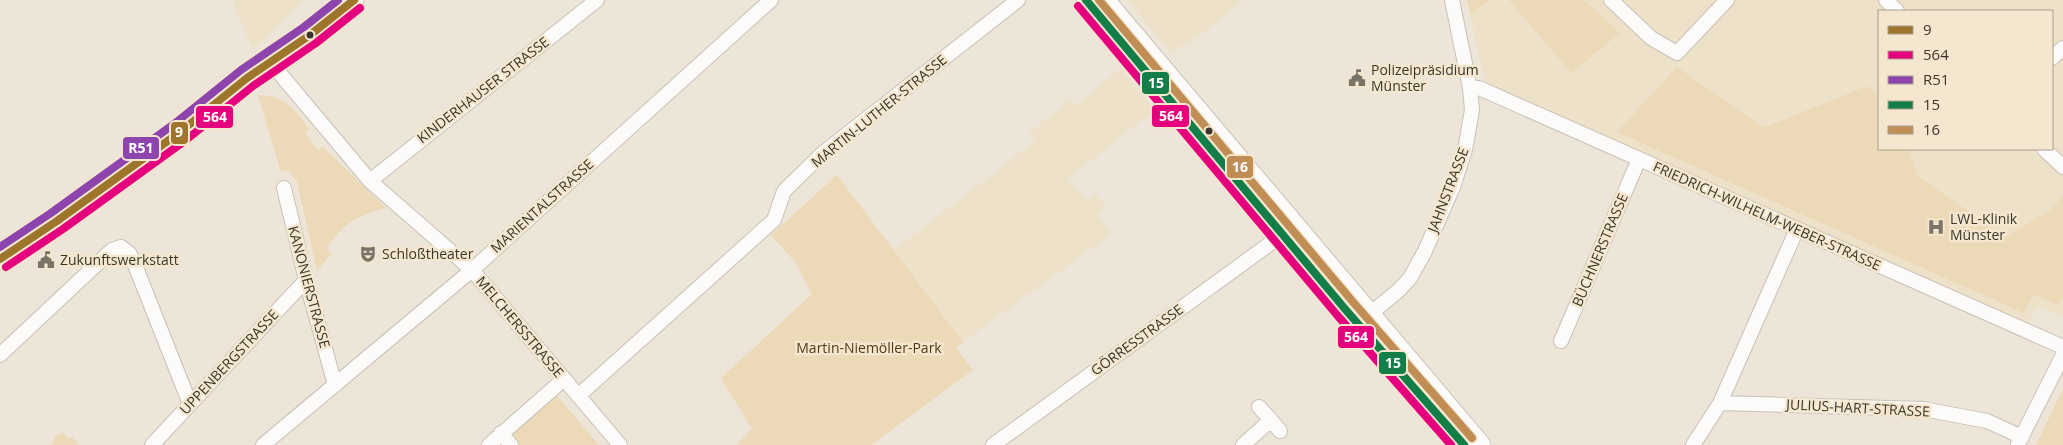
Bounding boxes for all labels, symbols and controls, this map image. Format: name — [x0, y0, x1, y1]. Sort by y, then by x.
legend — [1878, 10, 2053, 150]
text: 9 — [1923, 19, 1932, 39]
unlabelled marker — [305, 30, 315, 40]
street label: KINDERHAUSER STRASSE — [413, 32, 553, 147]
text: 564 — [1923, 44, 1949, 64]
street label: MARTIN-LUTHER-STRASSE — [807, 50, 950, 171]
place label: Polizeipräsidium Münster — [1371, 60, 1479, 95]
public building icon: Polizeipräsidium Münster — [1347, 68, 1367, 88]
text: R51 — [1923, 69, 1949, 89]
line badge: 15 — [1141, 71, 1170, 95]
text: 15 — [1148, 73, 1164, 92]
text: 15 — [1923, 94, 1940, 114]
line badge: 564 — [1151, 104, 1190, 128]
line badge: 564 — [195, 105, 234, 129]
text: 564 — [1159, 106, 1183, 125]
text: 564 — [203, 107, 227, 126]
text: 16 — [1923, 119, 1940, 139]
line badge: 9 — [170, 121, 189, 145]
text: 9 — [175, 122, 183, 141]
unlabelled marker — [1204, 126, 1214, 136]
line badge: R51 — [122, 136, 160, 160]
text: R51 — [128, 138, 154, 157]
street label: JAHNSTRASSE — [1422, 145, 1472, 237]
street label: MARIENTALSTRASSE — [486, 154, 597, 257]
line badge: 16 — [1226, 155, 1254, 179]
text: 16 — [1232, 157, 1248, 176]
street label: FRIEDRICH-WILHELM-WEBER-STRASSE — [1650, 157, 1884, 275]
street label: BÜCHNERSTRASSE — [1567, 190, 1632, 309]
place label: LWL-Klinik Münster — [1950, 209, 2018, 244]
hospital icon: LWL-Klinik Münster — [1926, 217, 1946, 237]
street label: KANONIERSTRASSE — [284, 224, 335, 350]
theatre icon: Schloßtheater — [358, 244, 378, 264]
place label: Schloßtheater — [382, 244, 474, 263]
public building icon: Zukunftswerkstatt — [36, 250, 56, 270]
place label: Zukunftswerkstatt — [60, 250, 179, 269]
street label: MELCHERSSTRASSE — [472, 272, 568, 381]
street label: GÖRRESSTRASSE — [1087, 300, 1187, 380]
street label: UPPENBERGSTRASSE — [175, 305, 282, 418]
line badge: 564 — [1337, 325, 1375, 349]
text: 564 — [1344, 327, 1368, 346]
park label: Martin-Niemöller-Park — [796, 338, 942, 357]
line badge: 15 — [1378, 351, 1407, 375]
text: 15 — [1385, 353, 1401, 372]
street label: JULIUS-HART-STRASSE — [1784, 394, 1930, 421]

